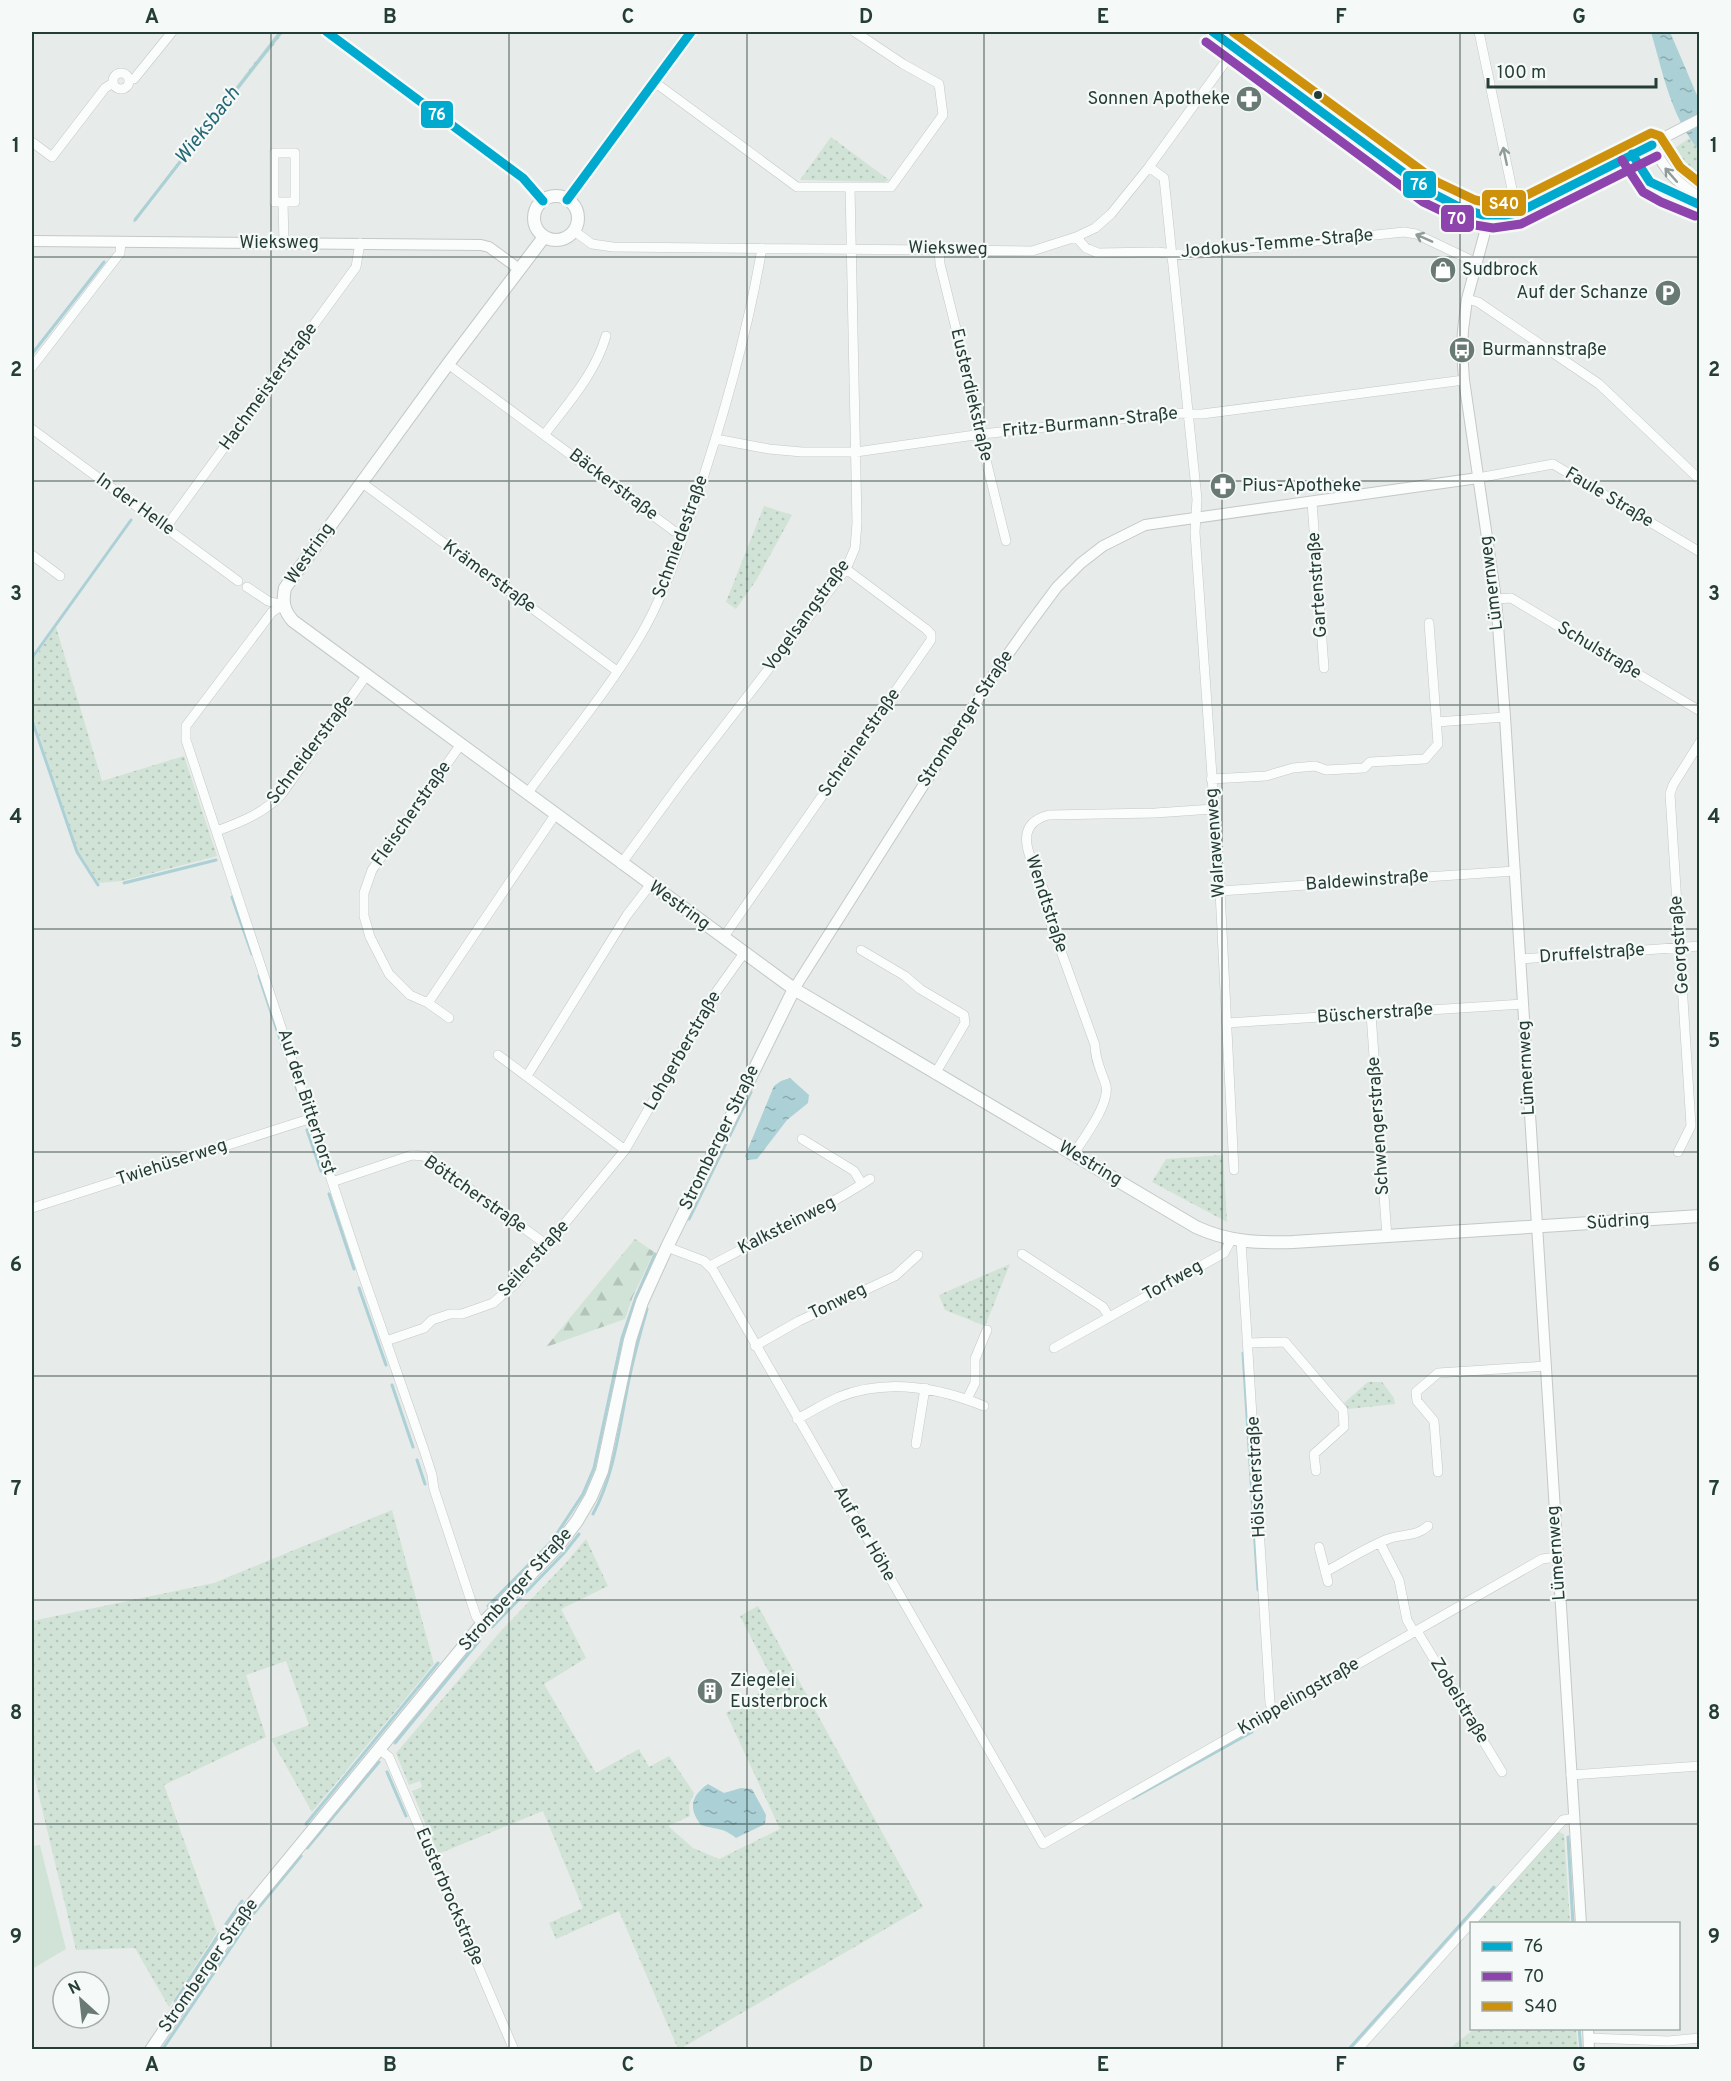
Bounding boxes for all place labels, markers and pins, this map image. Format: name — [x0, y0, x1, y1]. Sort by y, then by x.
pharmacy icon: Sonnen Apotheke — [1234, 84, 1264, 114]
place label: Sonnen Apotheke — [1088, 88, 1230, 111]
unlabelled marker — [1312, 89, 1324, 101]
shop icon: Sudbrock — [1428, 255, 1458, 285]
place label: Sudbrock — [1462, 259, 1538, 282]
parking icon: Auf der Schanze — [1653, 278, 1683, 308]
place label: Auf der Schanze — [1516, 282, 1648, 305]
bus stop icon: Burmannstraße — [1447, 335, 1477, 365]
place label: Burmannstraße — [1482, 339, 1607, 362]
pharmacy icon: Pius-Apotheke — [1208, 471, 1238, 501]
place label: Pius-Apotheke — [1242, 475, 1361, 498]
place label: Ziegelei Eusterbrock — [730, 1670, 828, 1714]
building icon: Ziegelei Eusterbrock — [695, 1676, 725, 1706]

